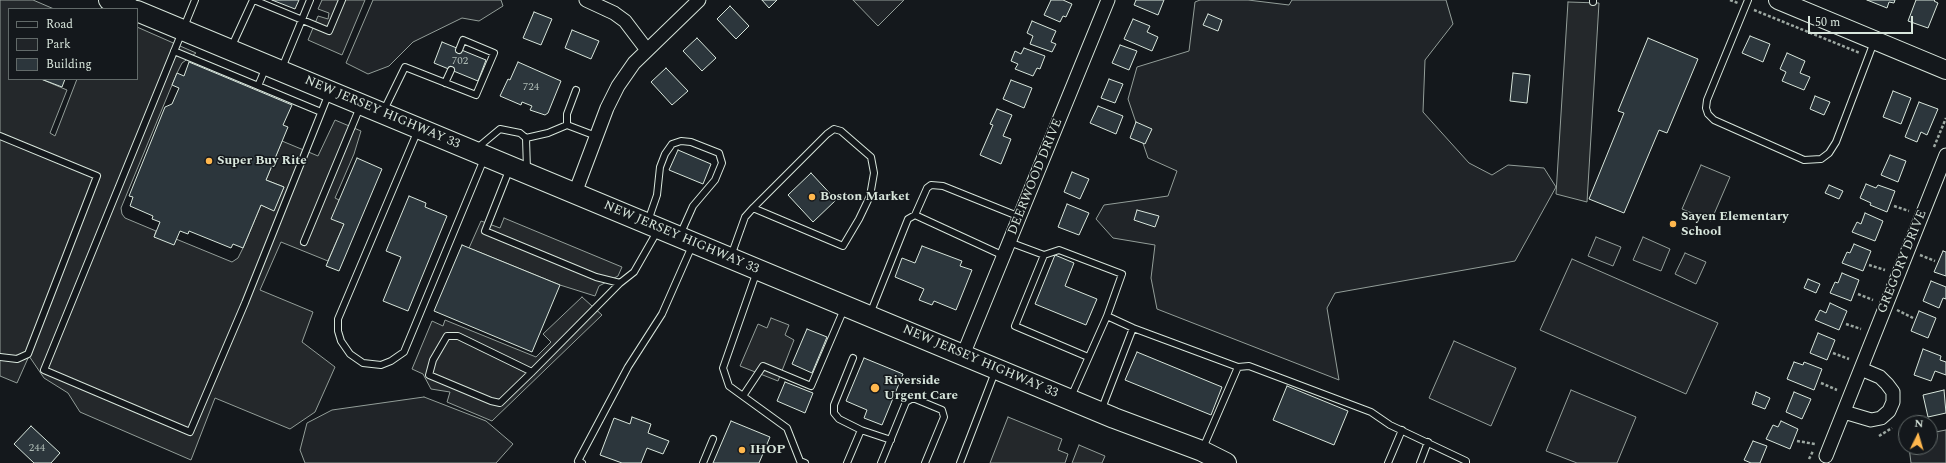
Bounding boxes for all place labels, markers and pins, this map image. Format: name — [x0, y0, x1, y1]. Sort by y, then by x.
place label: Super Buy Rite — [217, 153, 307, 169]
marker: Super Buy Rite — [204, 156, 214, 166]
place label: Boston Market — [820, 189, 910, 205]
marker: Boston Market — [807, 192, 817, 202]
place label: Sayen Elementary School — [1681, 209, 1789, 240]
marker: Sayen Elementary School — [1668, 219, 1678, 229]
place label: Riverside Urgent Care — [884, 373, 958, 404]
marker: Riverside Urgent Care — [869, 382, 881, 394]
place label: IHOP — [750, 442, 785, 458]
marker: IHOP — [737, 445, 747, 455]

